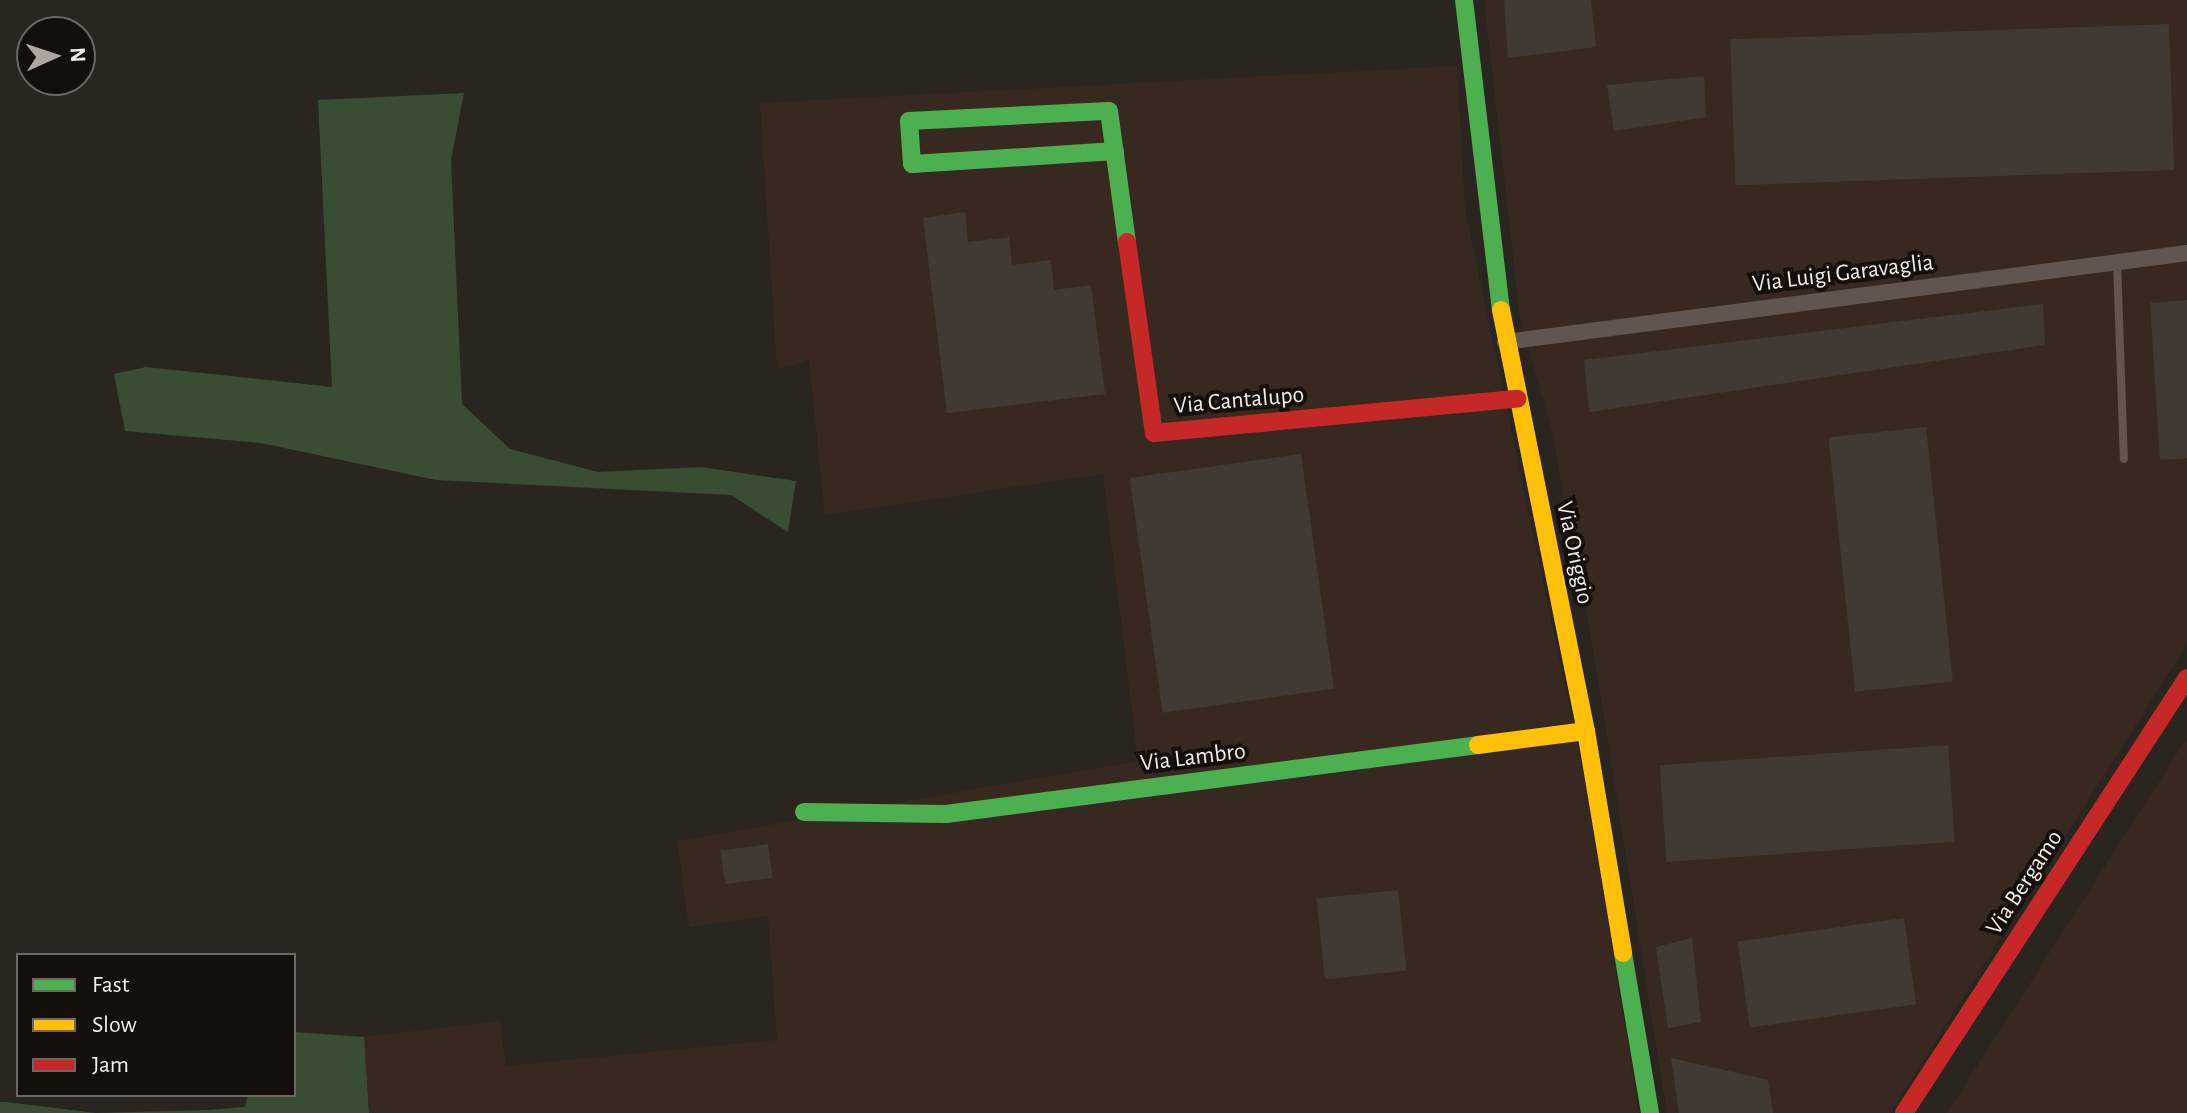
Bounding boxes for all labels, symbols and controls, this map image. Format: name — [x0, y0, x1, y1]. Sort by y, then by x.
north arrow — [16, 16, 96, 96]
text: N — [67, 47, 89, 63]
street label: Via Luigi Garavaglia — [1751, 249, 1935, 299]
street label: Via Cantalupo — [1172, 381, 1306, 421]
street label: Via Origgio — [1549, 499, 1599, 607]
street label: Via Lambro — [1139, 737, 1247, 779]
street label: Via Bergamo — [1980, 825, 2070, 941]
legend — [16, 953, 296, 1097]
text: Fast — [92, 973, 129, 997]
text: Slow — [92, 1013, 137, 1037]
text: Jam — [92, 1053, 129, 1077]

